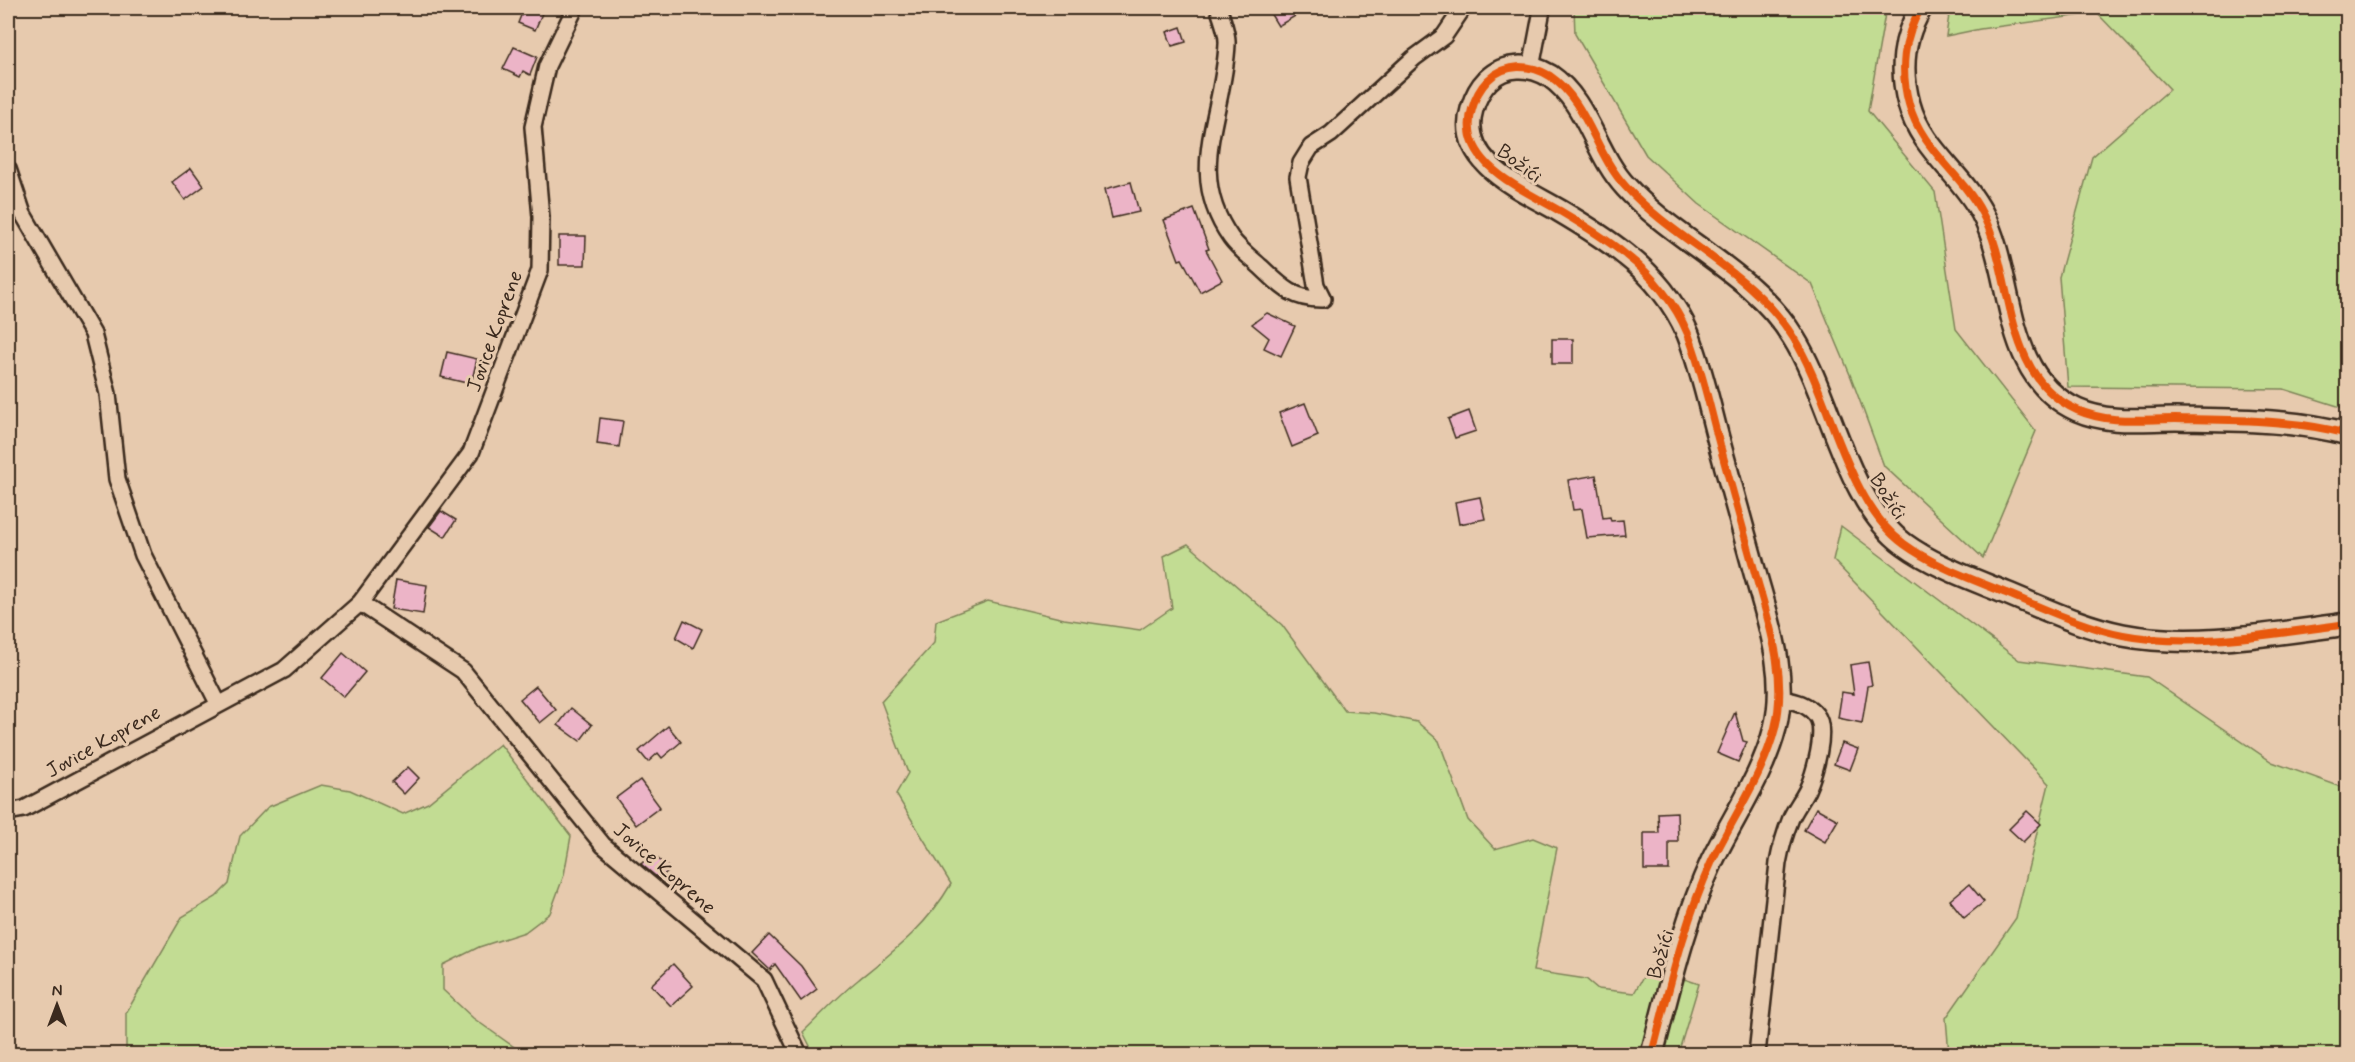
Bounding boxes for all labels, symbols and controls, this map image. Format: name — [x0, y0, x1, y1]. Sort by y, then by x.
street label: Božići — [1491, 138, 1548, 190]
street label: Jovice Koprene — [460, 267, 530, 396]
street label: Božići — [1863, 468, 1914, 526]
street label: Jovice Koprene — [41, 699, 166, 785]
street label: Jovice Koprene — [607, 816, 722, 921]
street label: Božići — [1641, 926, 1681, 982]
north arrow — [27, 975, 87, 1035]
text: N — [52, 981, 62, 1002]

